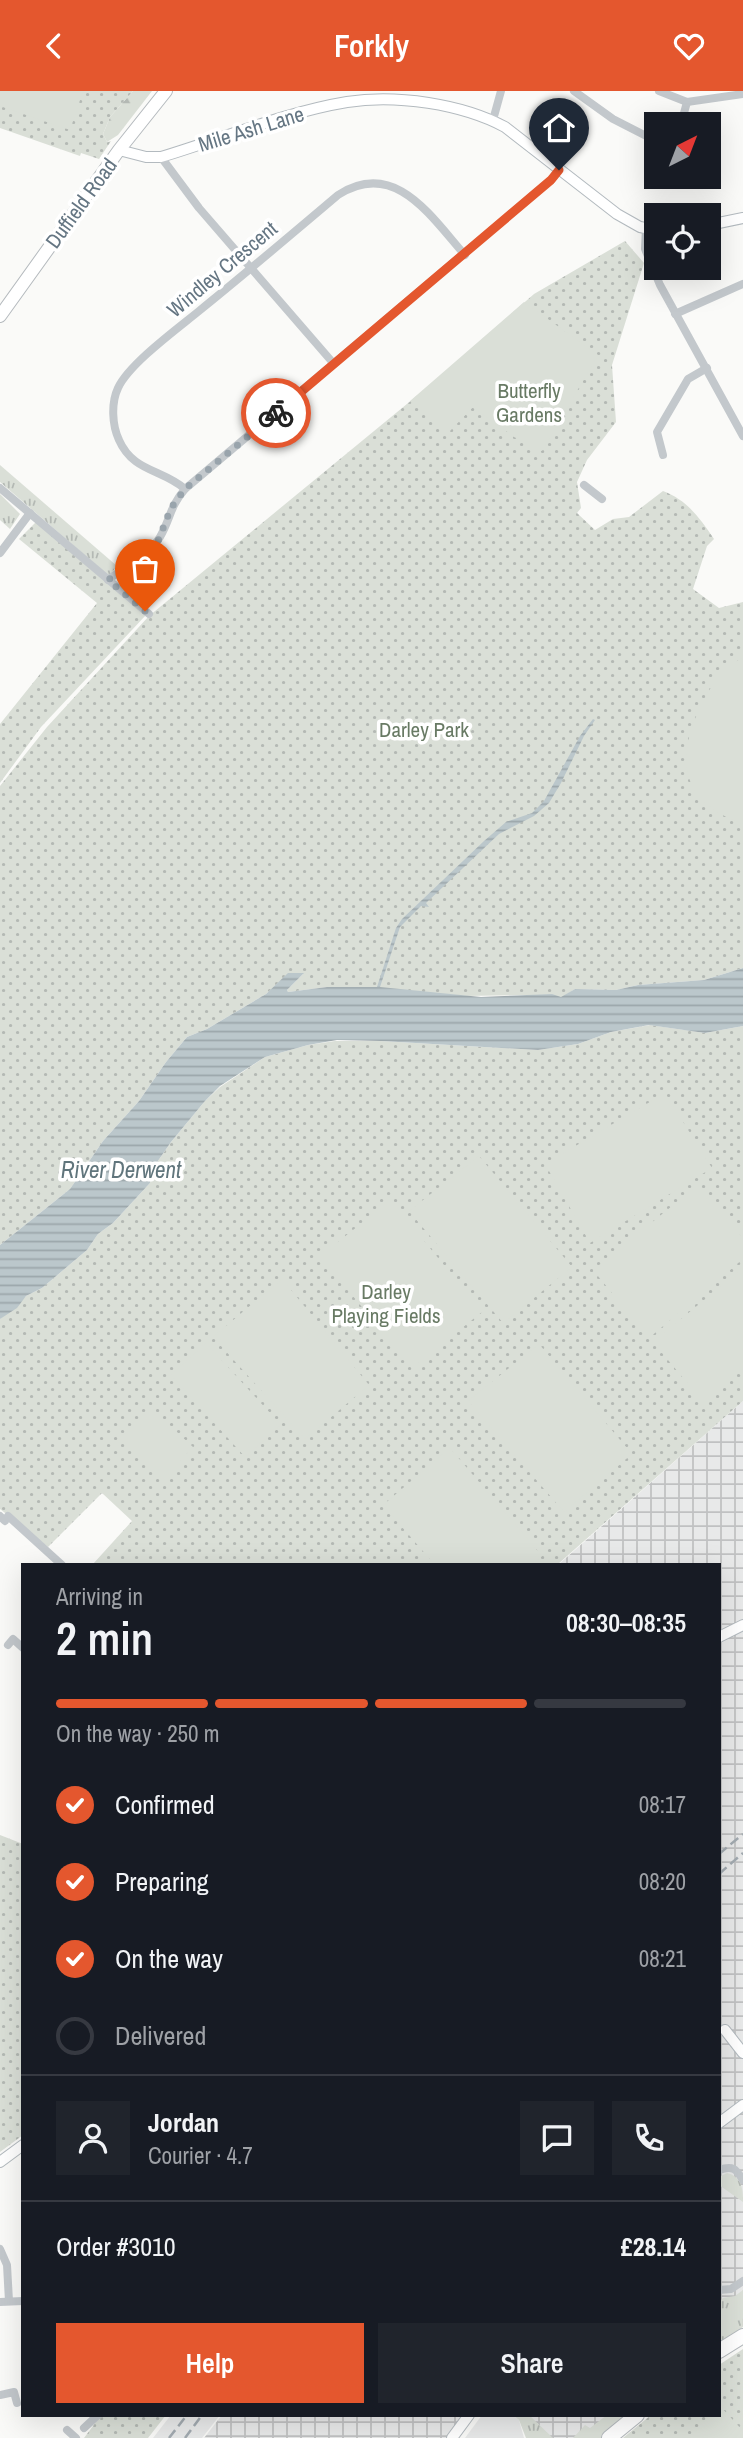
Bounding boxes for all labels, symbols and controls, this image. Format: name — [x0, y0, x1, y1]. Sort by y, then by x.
text: Forkly — [334, 24, 409, 67]
icon: back — [35, 27, 73, 65]
icon: heart — [670, 27, 708, 65]
pin — [529, 98, 589, 170]
street label: Mile Ash Lane — [195, 99, 307, 159]
icon: home — [540, 109, 578, 147]
north arrow — [644, 112, 721, 189]
map controls — [644, 112, 721, 280]
street label: Duffield Road — [38, 152, 124, 254]
button: locate — [644, 203, 721, 280]
street label: Windley Crescent — [161, 214, 284, 324]
park label: Butterfly Gardens — [496, 376, 562, 429]
courier — [241, 378, 311, 448]
icon: bike — [257, 394, 295, 432]
pin — [115, 539, 175, 611]
icon: bag — [126, 550, 164, 588]
park label: Darley Park — [379, 715, 469, 744]
water label: River Derwent — [61, 1154, 182, 1185]
park label: Darley Playing Fields — [331, 1277, 441, 1330]
text: Arriving in — [56, 1581, 143, 1612]
text: 08:30–08:35 — [566, 1605, 686, 1640]
text: 2 min — [56, 1607, 153, 1669]
text: On the way · 250 m — [56, 1718, 220, 1749]
icon: check — [56, 1786, 94, 1824]
text: Confirmed — [115, 1787, 215, 1822]
text: 08:17 — [639, 1789, 686, 1820]
icon: check — [56, 1863, 94, 1901]
text: Preparing — [115, 1864, 209, 1899]
text: 08:20 — [639, 1866, 686, 1897]
icon: check — [56, 1940, 94, 1978]
text: On the way — [115, 1941, 223, 1976]
text: 08:21 — [639, 1943, 686, 1974]
text: Delivered — [115, 2018, 206, 2053]
button: person — [56, 2101, 130, 2175]
button: chat — [520, 2101, 594, 2175]
button: phone — [612, 2101, 686, 2175]
text: Jordan — [148, 2105, 219, 2140]
text: Courier · 4.7 — [148, 2140, 253, 2171]
text: Order #3010 — [56, 2229, 176, 2264]
text: £28.14 — [621, 2229, 686, 2264]
button: Help — [56, 2323, 364, 2403]
button: Share — [378, 2323, 686, 2403]

